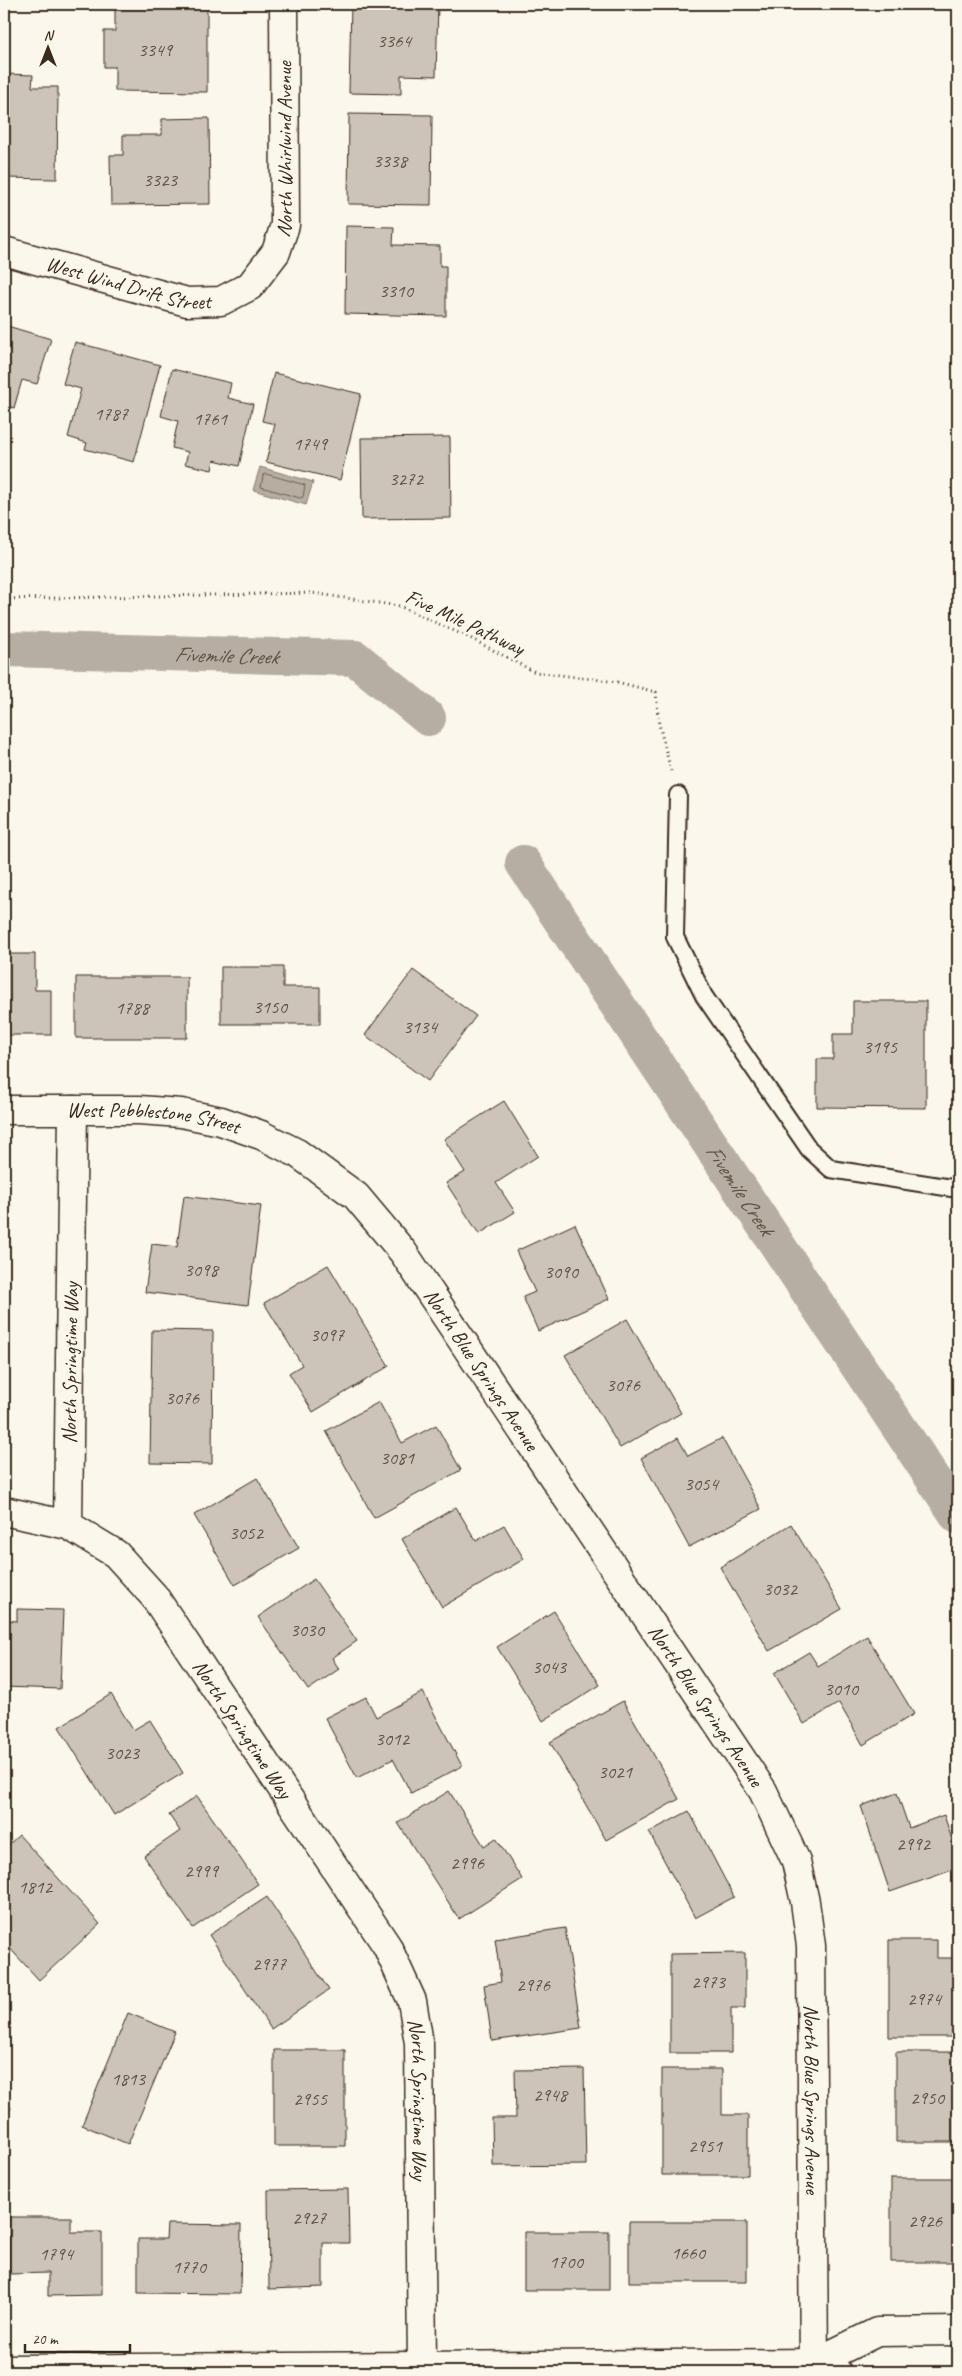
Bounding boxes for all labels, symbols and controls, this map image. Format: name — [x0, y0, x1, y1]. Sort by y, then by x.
north arrow — [22, 22, 72, 72]
text: N — [44, 27, 55, 44]
house number: 3364 — [377, 29, 414, 53]
house number: 3349 — [138, 38, 174, 62]
street label: North Whirlwind Avenue — [269, 60, 299, 240]
house number: 3338 — [373, 149, 410, 173]
house number: 3323 — [143, 168, 179, 192]
street label: West Wind Drift Street — [43, 250, 213, 316]
house number: 3310 — [379, 279, 415, 303]
house number: 1787 — [94, 402, 130, 426]
house number: 1761 — [193, 407, 229, 431]
house number: 1749 — [293, 432, 329, 456]
house number: 3272 — [389, 467, 425, 491]
street label: Five Mile Pathway — [401, 583, 530, 662]
water label: Fivemile Creek — [174, 640, 282, 671]
house number: 3150 — [253, 995, 289, 1019]
house number: 1788 — [115, 996, 152, 1020]
house number: 3134 — [403, 1015, 440, 1039]
house number: 3195 — [863, 1035, 899, 1059]
street label: West Pebblestone Street — [67, 1097, 246, 1140]
water label: Fivemile Creek — [699, 1139, 782, 1244]
house number: 3098 — [184, 1258, 221, 1282]
house number: 3090 — [544, 1260, 580, 1284]
street label: North Springtime Way — [56, 1280, 84, 1444]
street label: North Blue Springs Avenue — [418, 1284, 546, 1456]
house number: 3097 — [310, 1323, 346, 1347]
house number: 3076 — [606, 1373, 642, 1397]
house number: 3076 — [165, 1386, 201, 1410]
house number: 3081 — [380, 1446, 416, 1470]
house number: 3054 — [684, 1472, 721, 1496]
house number: 3052 — [229, 1521, 265, 1545]
house number: 3032 — [763, 1577, 799, 1601]
house number: 3030 — [290, 1618, 326, 1642]
street label: North Blue Springs Avenue — [643, 1620, 770, 1792]
street label: North Springtime Way — [187, 1655, 299, 1805]
house number: 3043 — [532, 1655, 568, 1679]
house number: 3010 — [824, 1677, 860, 1701]
house number: 3012 — [375, 1727, 411, 1751]
house number: 3023 — [105, 1741, 141, 1765]
house number: 3021 — [598, 1760, 634, 1784]
house number: 2992 — [896, 1832, 932, 1856]
house number: 2996 — [450, 1851, 486, 1875]
house number: 2999 — [184, 1859, 220, 1883]
house number: 1812 — [18, 1875, 54, 1899]
house number: 2977 — [252, 1952, 288, 1976]
house number: 2973 — [691, 1970, 727, 1994]
house number: 2976 — [516, 1973, 552, 1997]
house number: 2974 — [907, 1987, 944, 2011]
street label: North Blue Springs Avenue — [798, 2005, 826, 2195]
street label: North Springtime Way — [402, 2017, 433, 2182]
house number: 1813 — [111, 2067, 147, 2091]
house number: 2948 — [533, 2083, 570, 2107]
house number: 2950 — [910, 2086, 946, 2110]
house number: 2955 — [293, 2087, 329, 2111]
house number: 2951 — [688, 2134, 724, 2158]
house number: 2927 — [292, 2206, 328, 2230]
house number: 2926 — [908, 2209, 944, 2233]
house number: 1660 — [671, 2241, 707, 2265]
house number: 1794 — [39, 2242, 76, 2266]
house number: 1700 — [549, 2250, 585, 2274]
house number: 1770 — [172, 2255, 208, 2279]
scale bar — [25, 2321, 130, 2353]
text: 20 m — [32, 2330, 59, 2349]

